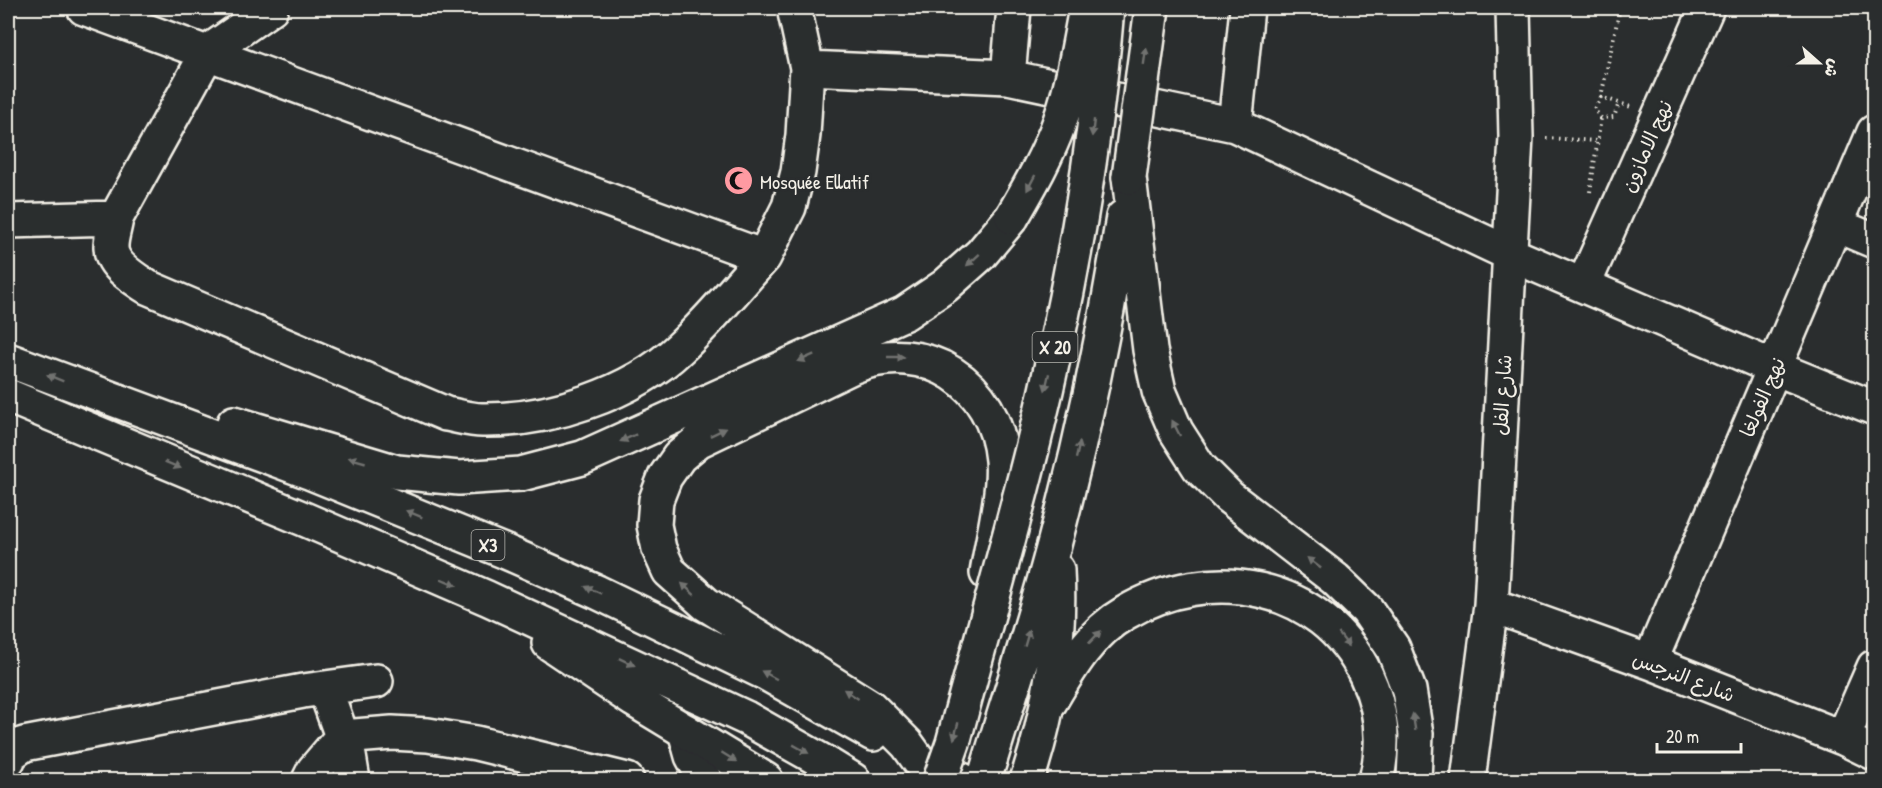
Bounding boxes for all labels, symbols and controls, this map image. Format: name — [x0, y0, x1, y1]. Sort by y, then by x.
north arrow — [1789, 33, 1849, 93]
one-way arrow — [1141, 47, 1150, 66]
text: ش — [1820, 56, 1846, 81]
street label: نهج الامازون — [1614, 96, 1679, 197]
one-way arrow — [1088, 119, 1098, 138]
mosque icon: Mosquée Ellatif — [723, 165, 755, 197]
place label: Mosquée Ellatif — [760, 168, 869, 195]
one-way arrow — [1027, 174, 1036, 191]
one-way arrow — [966, 253, 981, 266]
road number: X 20 — [1032, 332, 1078, 362]
one-way arrow — [887, 352, 906, 362]
street label: نهج الفولغا — [1733, 353, 1792, 442]
one-way arrow — [797, 354, 815, 364]
street label: شارع الفل — [1486, 354, 1519, 436]
one-way arrow — [45, 373, 63, 383]
one-way arrow — [1042, 373, 1052, 391]
one-way arrow — [1171, 420, 1180, 437]
one-way arrow — [709, 427, 726, 436]
one-way arrow — [619, 433, 636, 442]
one-way arrow — [1074, 440, 1083, 459]
one-way arrow — [348, 455, 366, 464]
one-way arrow — [164, 460, 182, 470]
one-way arrow — [404, 509, 422, 519]
road number: X3 — [472, 530, 504, 560]
one-way arrow — [1306, 556, 1322, 569]
one-way arrow — [440, 577, 458, 587]
one-way arrow — [680, 582, 695, 596]
one-way arrow — [585, 586, 602, 595]
one-way arrow — [1023, 629, 1032, 647]
one-way arrow — [1088, 630, 1102, 645]
one-way arrow — [1337, 632, 1349, 647]
street label: شارع النرجس — [1629, 644, 1739, 709]
one-way arrow — [618, 657, 635, 666]
one-way arrow — [760, 670, 777, 680]
one-way arrow — [843, 689, 860, 700]
one-way arrow — [1410, 713, 1419, 732]
scale bar — [1657, 716, 1741, 754]
one-way arrow — [951, 721, 961, 740]
text: 20 m — [1666, 724, 1699, 749]
one-way arrow — [793, 744, 810, 754]
one-way arrow — [721, 752, 737, 763]

